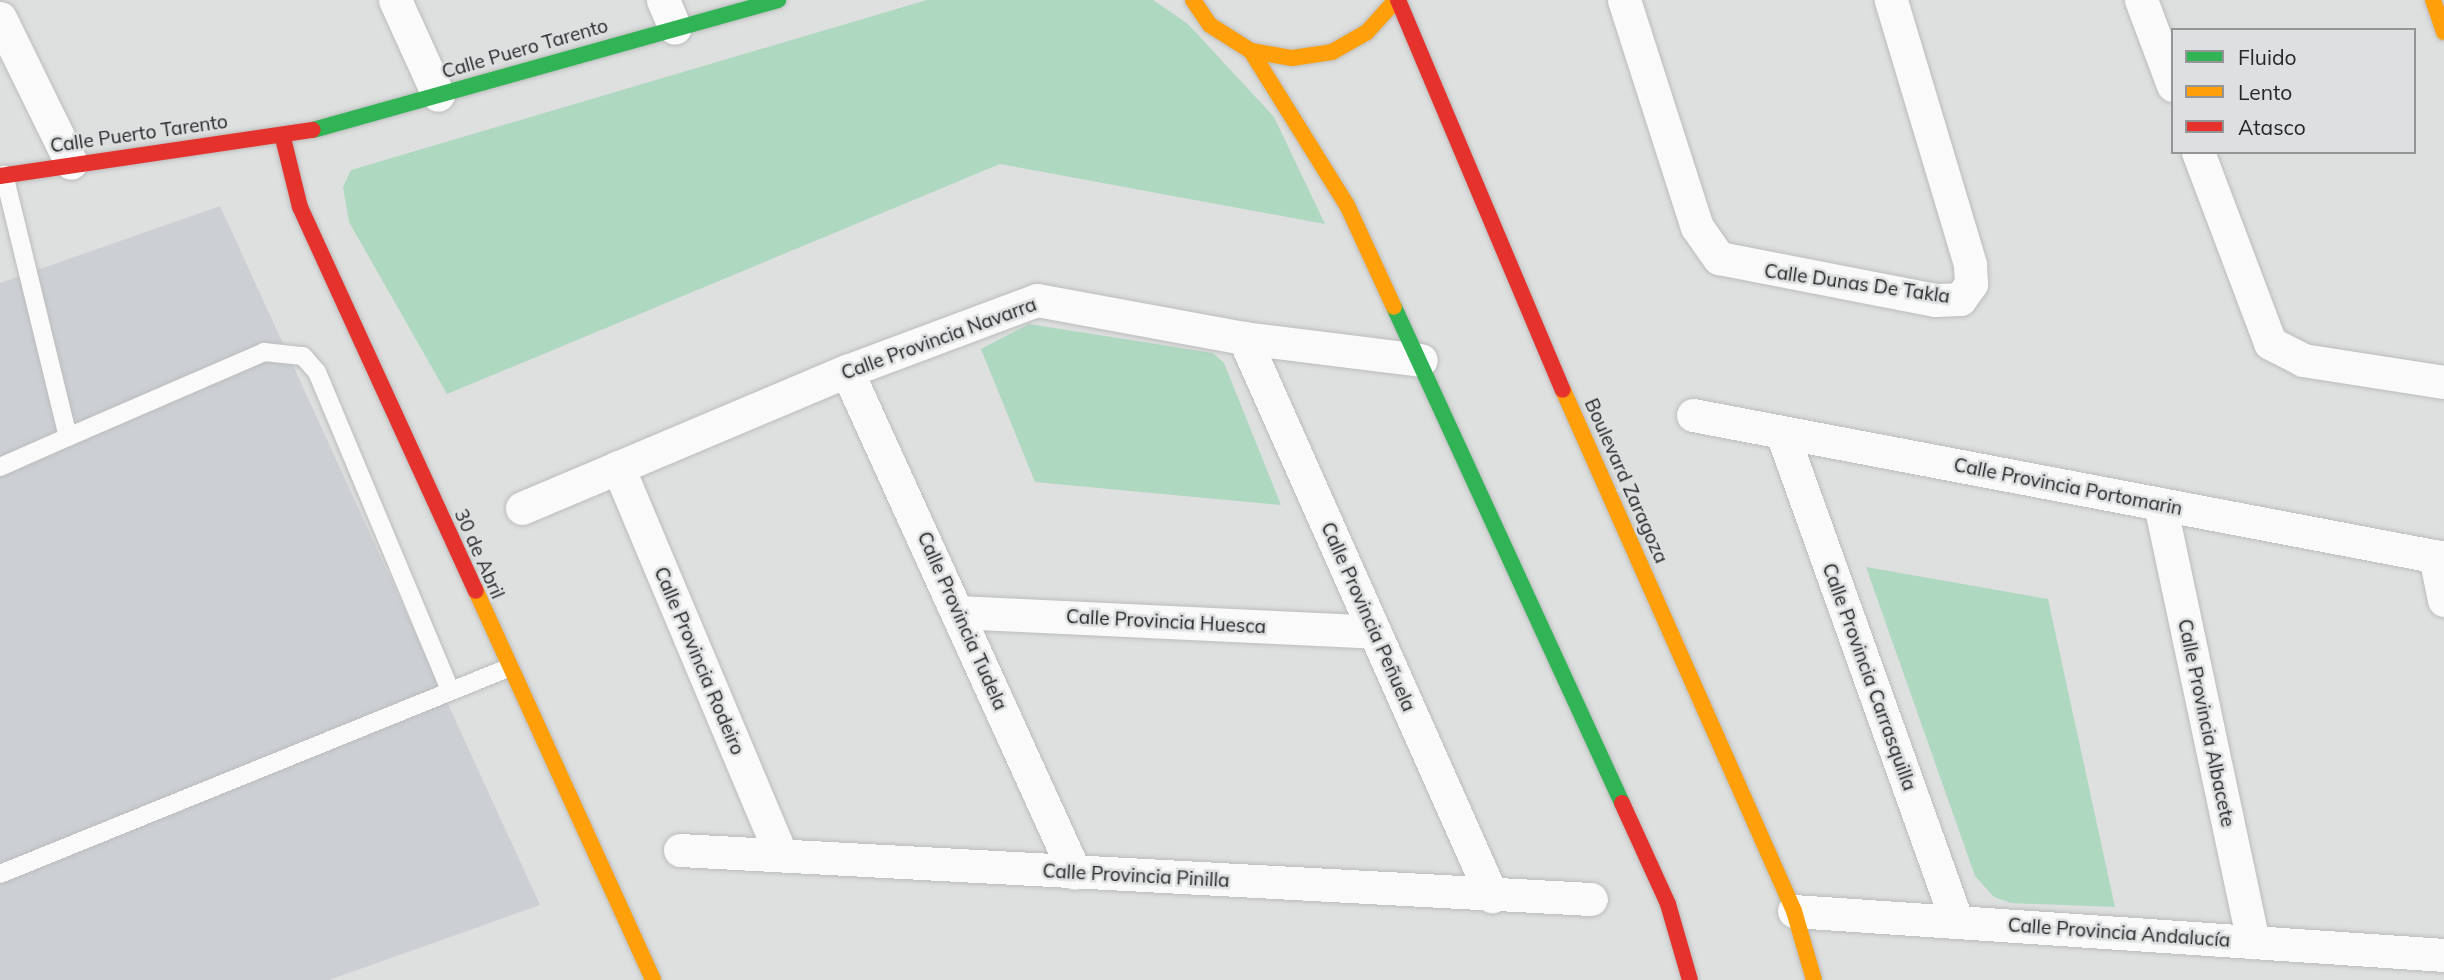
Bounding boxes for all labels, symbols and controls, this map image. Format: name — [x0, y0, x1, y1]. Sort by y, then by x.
street label: Calle Puero Tarento — [439, 14, 611, 84]
legend — [2171, 28, 2416, 154]
text: Fluido — [2238, 44, 2297, 70]
text: Lento — [2238, 79, 2292, 105]
street label: Calle Puerto Tarento — [49, 110, 229, 158]
text: Atasco — [2238, 114, 2306, 140]
street label: Calle Dunas De Takla — [1763, 260, 1951, 308]
street label: Calle Provincia Navarra — [838, 293, 1040, 385]
street label: Boulevard Zaragoza — [1579, 395, 1673, 567]
street label: Calle Provincia Portomarin — [1952, 454, 2184, 520]
street label: 30 de Abril — [449, 506, 509, 602]
street label: Calle Provincia Peñuela — [1316, 519, 1420, 715]
street label: Calle Provincia Tudela — [912, 528, 1012, 714]
street label: Calle Provincia Carrasquilla — [1817, 560, 1921, 794]
street label: Calle Provincia Rodeiro — [649, 564, 749, 758]
street label: Calle Provincia Huesca — [1065, 605, 1267, 639]
street label: Calle Provincia Albacete — [2173, 617, 2239, 829]
street label: Calle Provincia Pinilla — [1042, 860, 1230, 892]
street label: Calle Provincia Andalucía — [2007, 914, 2231, 952]

